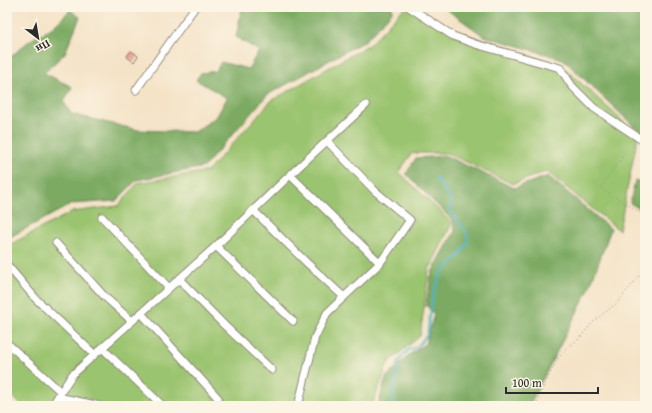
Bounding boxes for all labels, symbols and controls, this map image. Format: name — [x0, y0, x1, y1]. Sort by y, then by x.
north arrow — [18, 18, 58, 58]
text: Пн — [33, 36, 53, 57]
scale bar — [506, 369, 598, 395]
text: 100 m — [512, 374, 542, 391]

